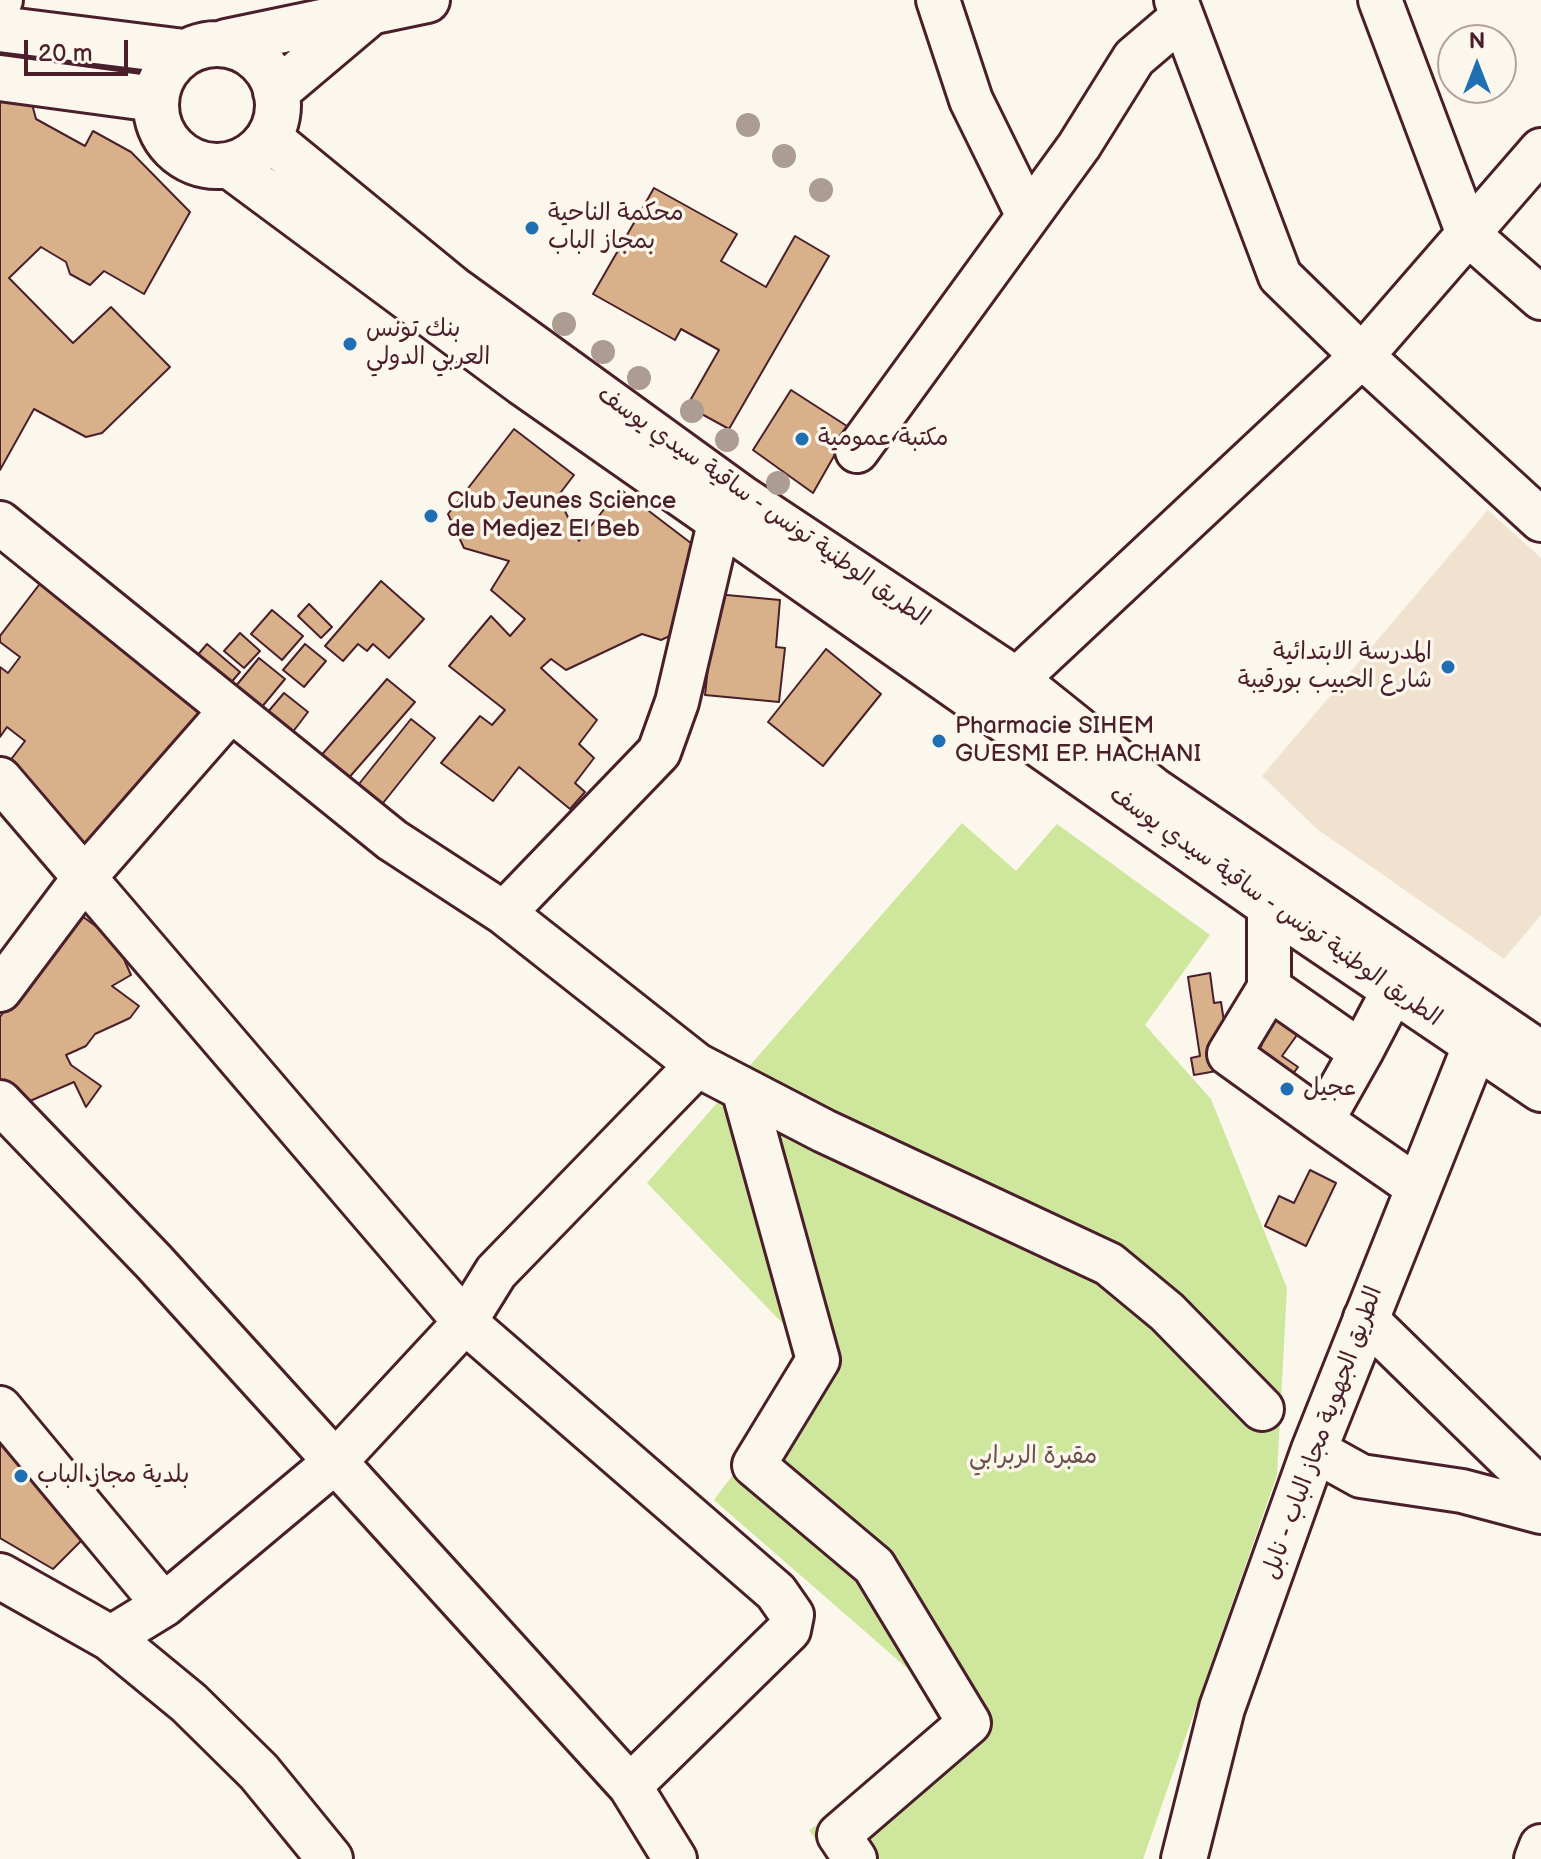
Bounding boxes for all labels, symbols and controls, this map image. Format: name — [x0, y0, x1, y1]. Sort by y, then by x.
scale bar — [28, 24, 132, 74]
north arrow — [1437, 24, 1517, 104]
text: N — [1469, 28, 1485, 55]
text: 20 m — [38, 39, 93, 68]
place label: محكمة الناحية بمجاز الباب — [548, 200, 684, 256]
marker: محكمة الناحية بمجاز الباب — [523, 219, 541, 237]
place label: بنك تونس العربي الدولي — [366, 316, 490, 372]
marker: بنك تونس العربي الدولي — [341, 335, 359, 353]
street label: الطريق الوطنية تونس - ساقية سيدي يوسف — [591, 381, 935, 633]
place label: مكتبة عمومية — [818, 425, 948, 453]
marker: مكتبة عمومية — [793, 430, 811, 448]
place label: Club Jeunes Science de Medjez El Beb — [447, 488, 676, 544]
marker: Club Jeunes Science de Medjez El Beb — [422, 507, 440, 525]
place label: المدرسة الابتدائية شارع الحبيب بورقيبة — [1238, 639, 1432, 695]
marker: المدرسة الابتدائية شارع الحبيب بورقيبة — [1439, 658, 1457, 676]
place label: Pharmacie SIHEM GUESMI EP. HACHANI — [955, 713, 1201, 769]
marker: Pharmacie SIHEM GUESMI EP. HACHANI — [930, 732, 948, 750]
street label: الطريق الوطنية تونس - ساقية سيدي يوسف — [1103, 781, 1447, 1033]
place label: عجيل — [1303, 1075, 1356, 1103]
marker: عجيل — [1278, 1080, 1296, 1098]
street label: الطريق الجهوية مجاز الباب - نابل — [1257, 1283, 1389, 1583]
park label: مقبرة الربرابي — [969, 1443, 1097, 1471]
place label: بلدية مجاز الباب — [37, 1462, 189, 1490]
marker: بلدية مجاز الباب — [12, 1467, 30, 1485]

